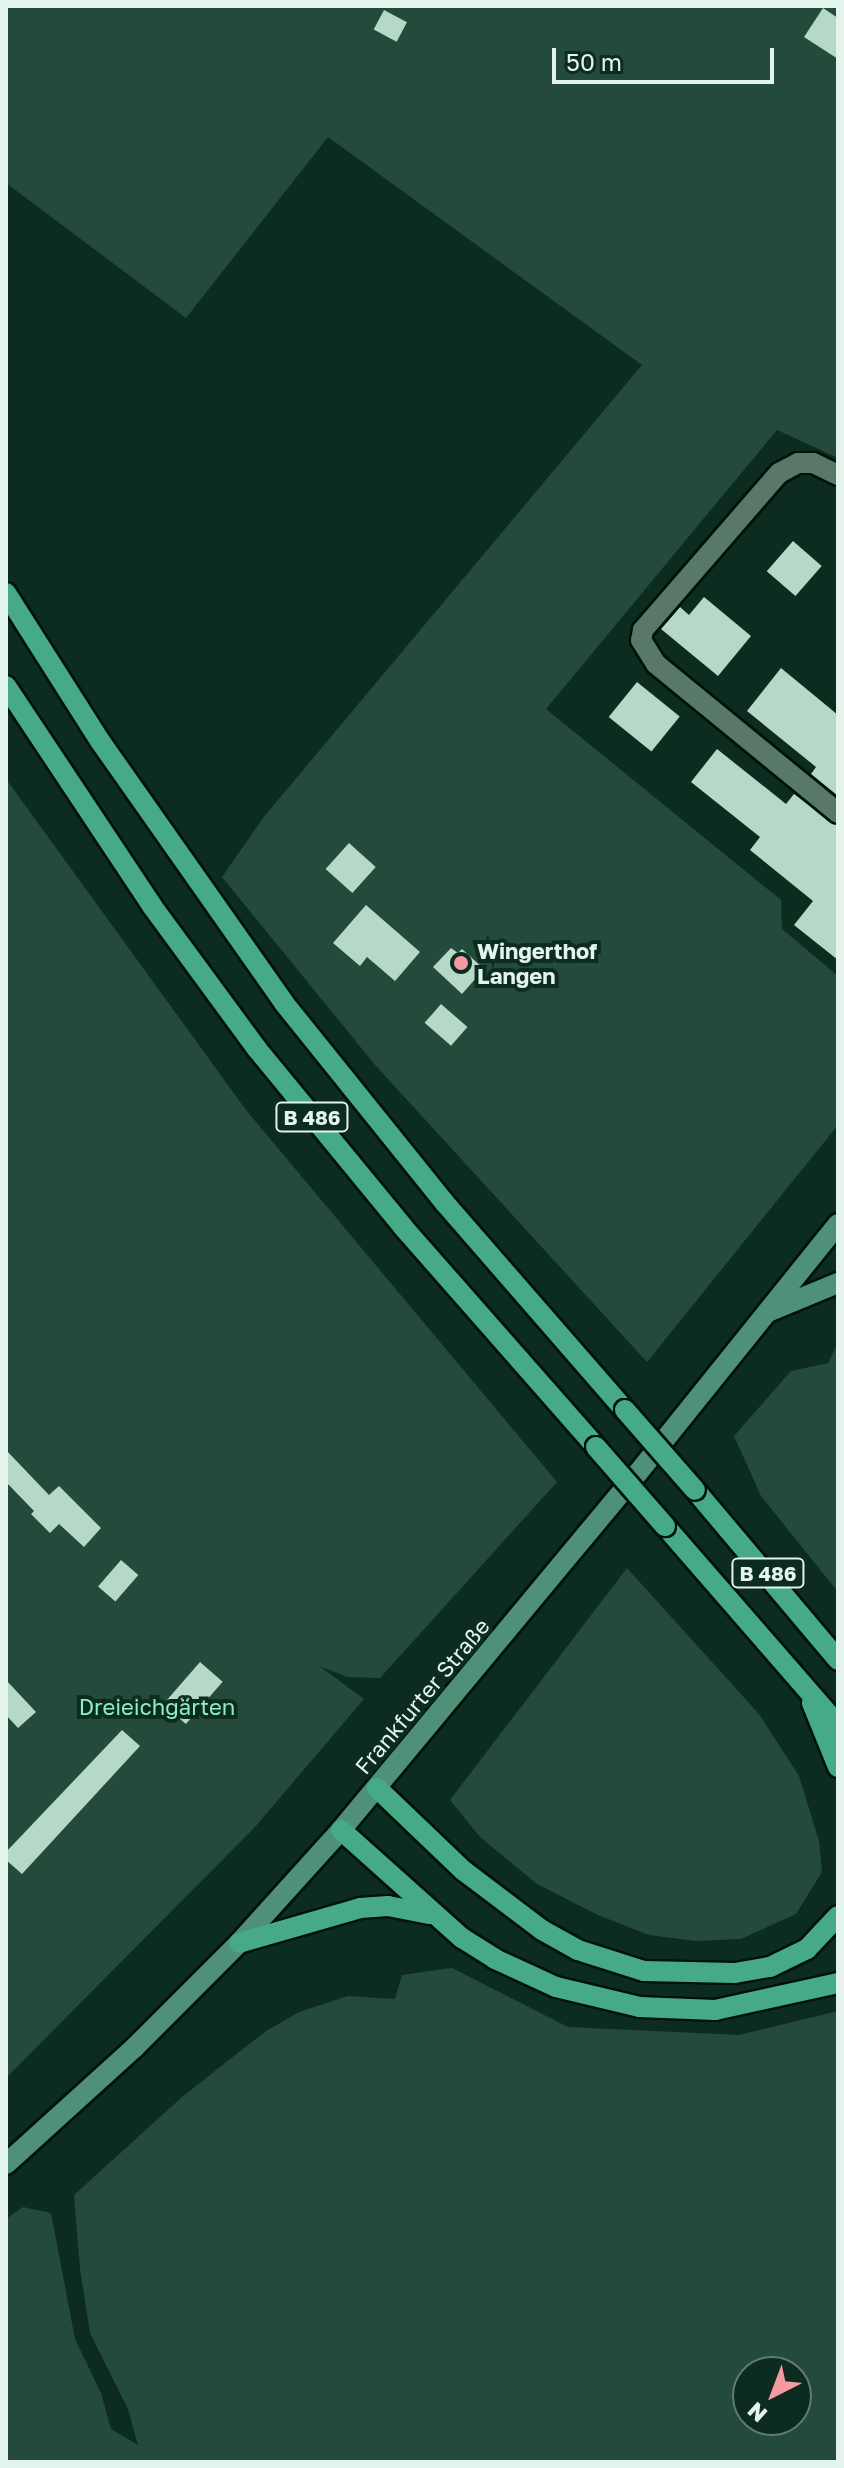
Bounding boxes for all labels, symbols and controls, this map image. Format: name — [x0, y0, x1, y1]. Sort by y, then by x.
scale bar — [556, 32, 778, 82]
text: 50 m — [566, 47, 622, 76]
place label: Wingerthof Langen — [477, 937, 597, 988]
marker: Wingerthof Langen — [452, 954, 470, 972]
road number: B 486 — [274, 1101, 350, 1133]
road number: B 486 — [730, 1557, 806, 1589]
street label: Frankfurter Straße — [349, 1613, 495, 1779]
park label: Dreieichgärten — [79, 1694, 235, 1720]
north arrow — [732, 2356, 812, 2436]
text: N — [742, 2397, 772, 2428]

